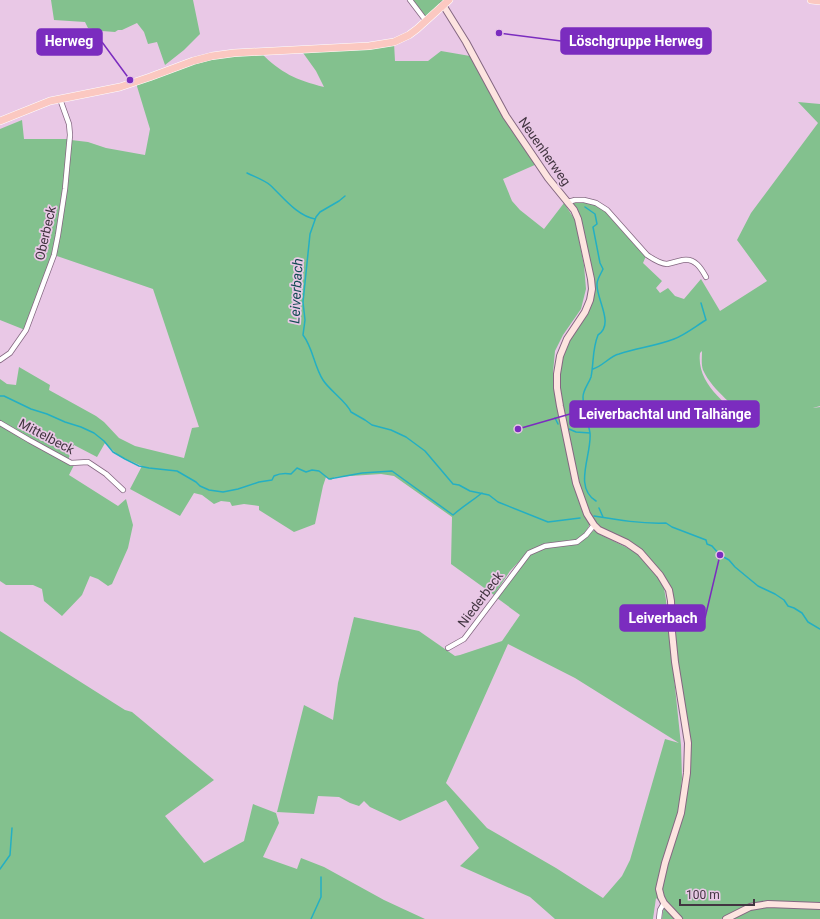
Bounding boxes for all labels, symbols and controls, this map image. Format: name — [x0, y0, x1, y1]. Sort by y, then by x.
callout: Löschgruppe Herweg — [561, 28, 711, 54]
callout: Herweg — [37, 29, 102, 55]
text: Herweg — [45, 33, 93, 49]
text: Löschgruppe Herweg — [569, 33, 703, 49]
street label: Neuenherweg — [516, 114, 574, 188]
street label: Oberbeck — [32, 204, 59, 262]
water label: Leiverbach — [286, 258, 306, 324]
callout: Leiverbachtal und Talhänge — [570, 401, 759, 427]
text: Leiverbachtal und Talhänge — [579, 406, 752, 422]
street label: Mittelbeck — [16, 416, 77, 457]
street label: Niederbeck — [455, 568, 506, 630]
callout: Leiverbach — [620, 605, 705, 631]
text: Leiverbach — [628, 610, 698, 626]
scale bar — [680, 881, 754, 907]
text: 100 m — [686, 888, 720, 902]

